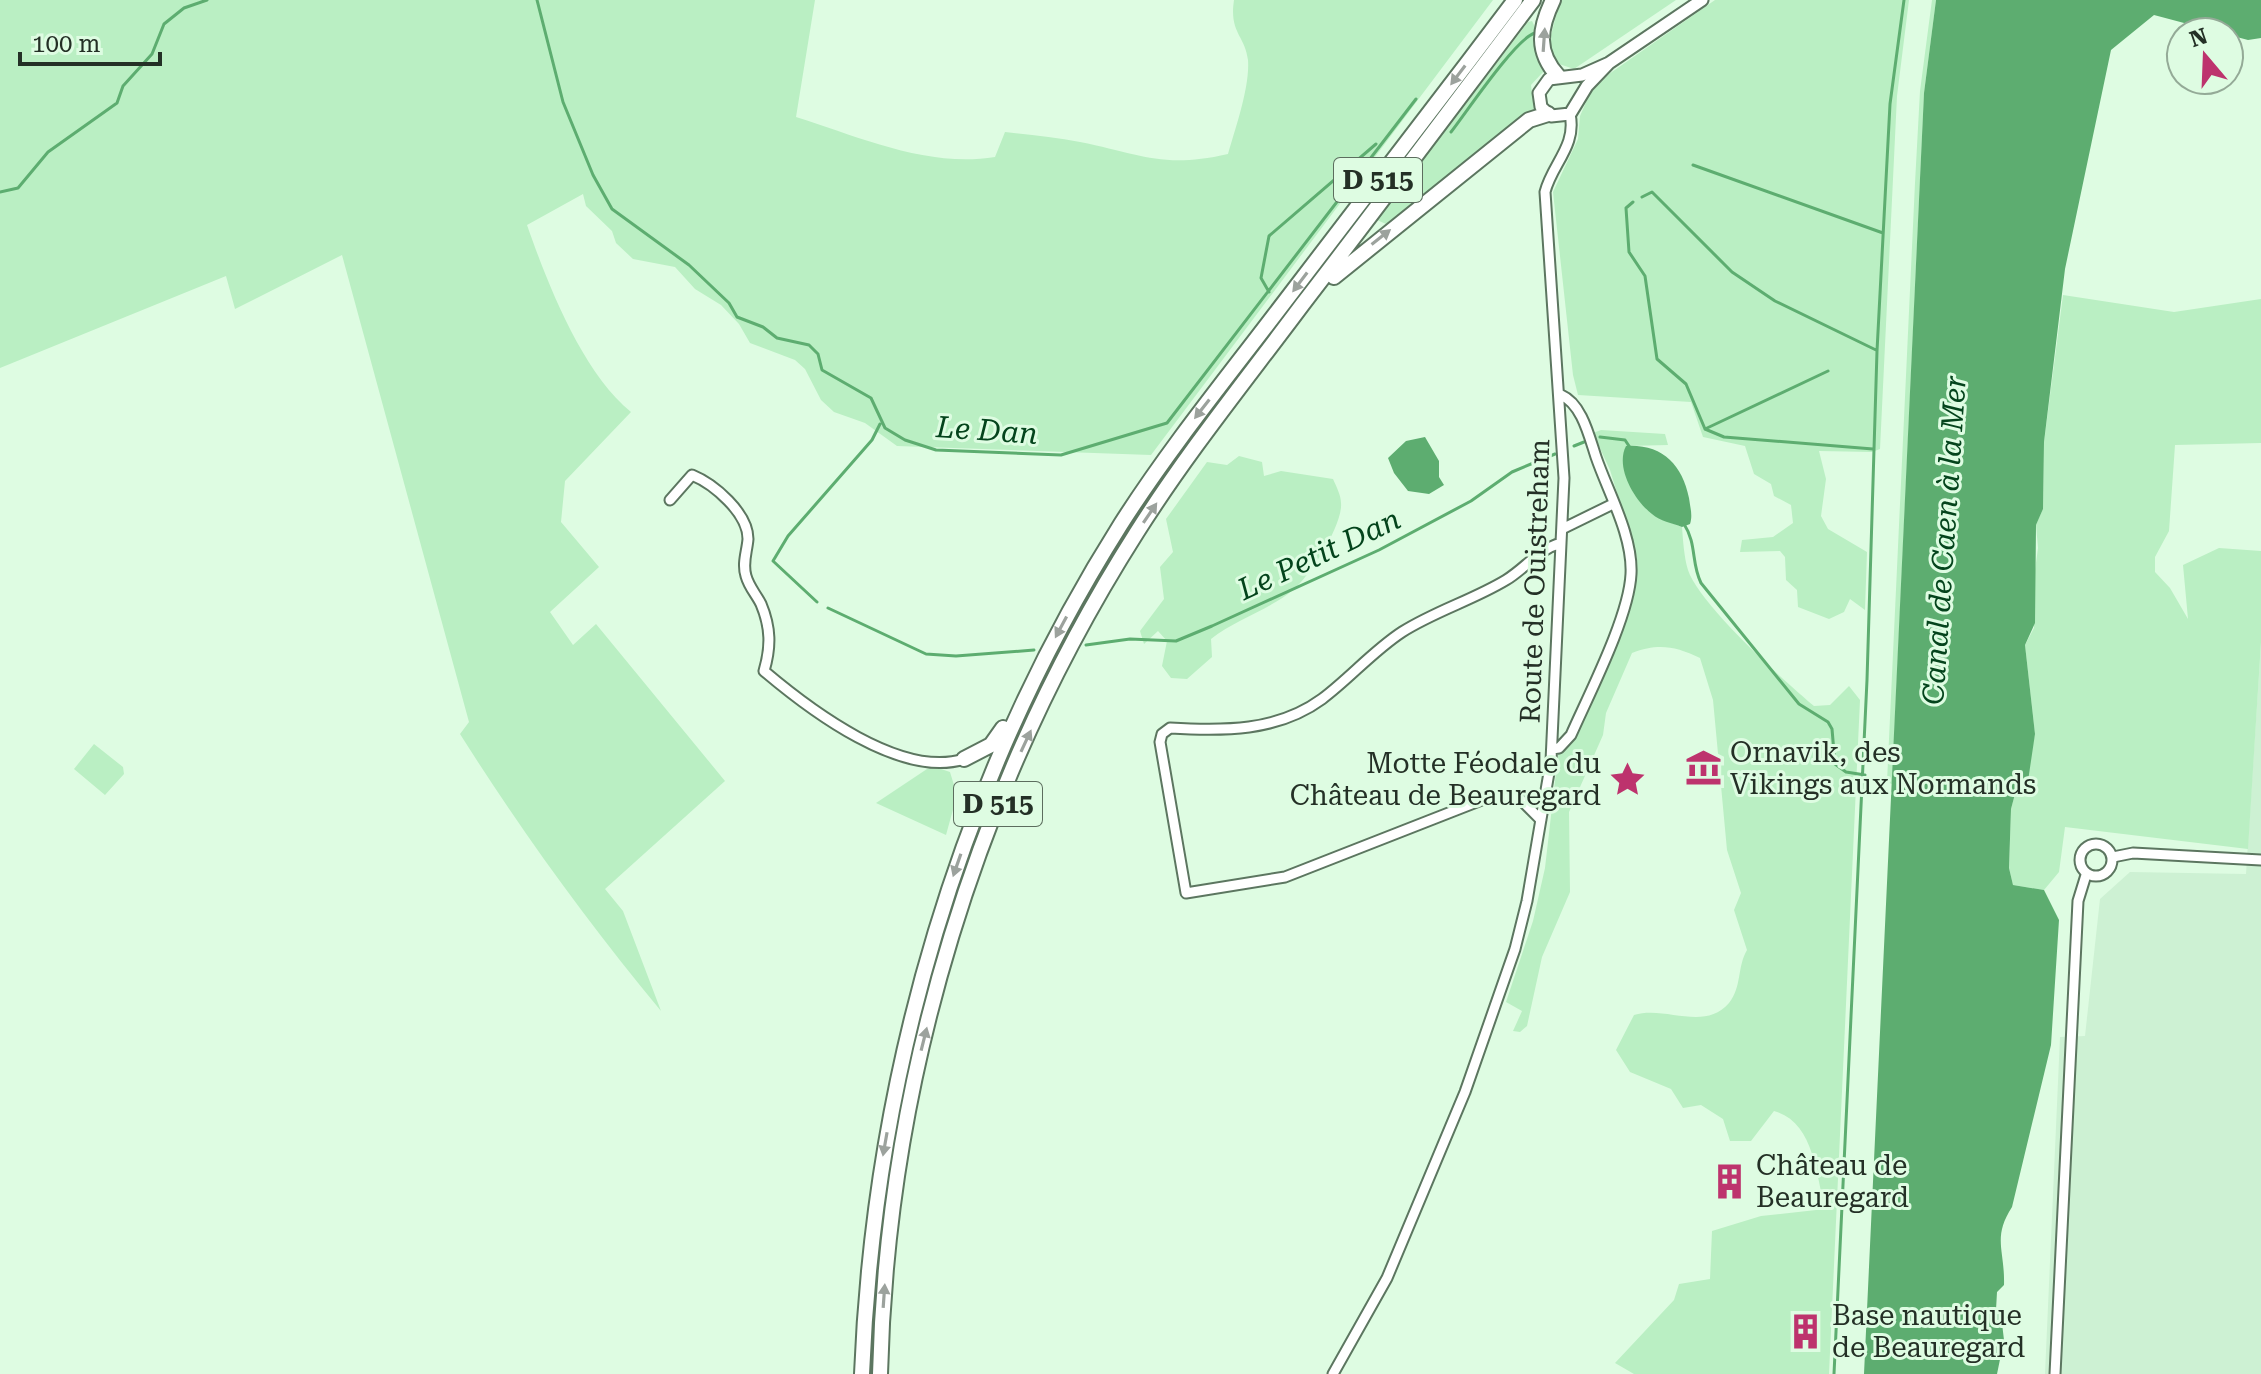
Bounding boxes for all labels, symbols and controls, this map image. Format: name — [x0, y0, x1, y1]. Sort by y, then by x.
scale bar — [20, 16, 160, 66]
north arrow — [2165, 16, 2245, 96]
text: N — [2187, 23, 2211, 52]
one-way arrow — [1538, 27, 1551, 52]
text: 100 m — [32, 30, 100, 58]
one-way arrow — [1451, 65, 1467, 85]
road number: D 515 — [1334, 158, 1422, 202]
one-way arrow — [1371, 229, 1391, 246]
one-way arrow — [1293, 271, 1309, 292]
water label: Canal de Caen à la Mer — [1915, 374, 1973, 706]
one-way arrow — [1195, 399, 1211, 419]
water label: Le Dan — [934, 409, 1039, 451]
street label: Route de Ouistreham — [1514, 438, 1556, 724]
water label: Le Petit Dan — [1231, 501, 1406, 607]
one-way arrow — [1142, 502, 1157, 523]
one-way arrow — [1055, 615, 1068, 638]
one-way arrow — [1019, 729, 1032, 753]
place label: Ornavik, des Vikings aux Normands — [1730, 736, 2036, 801]
place label: Motte Féodale du Château de Beauregard — [1290, 747, 1601, 812]
museum icon: Ornavik, des Vikings aux Normands — [1685, 749, 1723, 787]
place icon: Motte Féodale du Château de Beauregard — [1608, 760, 1646, 798]
road number: D 515 — [954, 782, 1042, 826]
one-way arrow — [950, 854, 962, 878]
one-way arrow — [918, 1027, 930, 1052]
one-way arrow — [878, 1132, 891, 1157]
place label: Château de Beauregard — [1756, 1149, 1909, 1214]
building icon: Château de Beauregard — [1711, 1162, 1749, 1200]
one-way arrow — [878, 1283, 891, 1308]
place label: Base nautique de Beauregard — [1832, 1299, 2025, 1364]
building icon: Base nautique de Beauregard — [1787, 1312, 1825, 1350]

